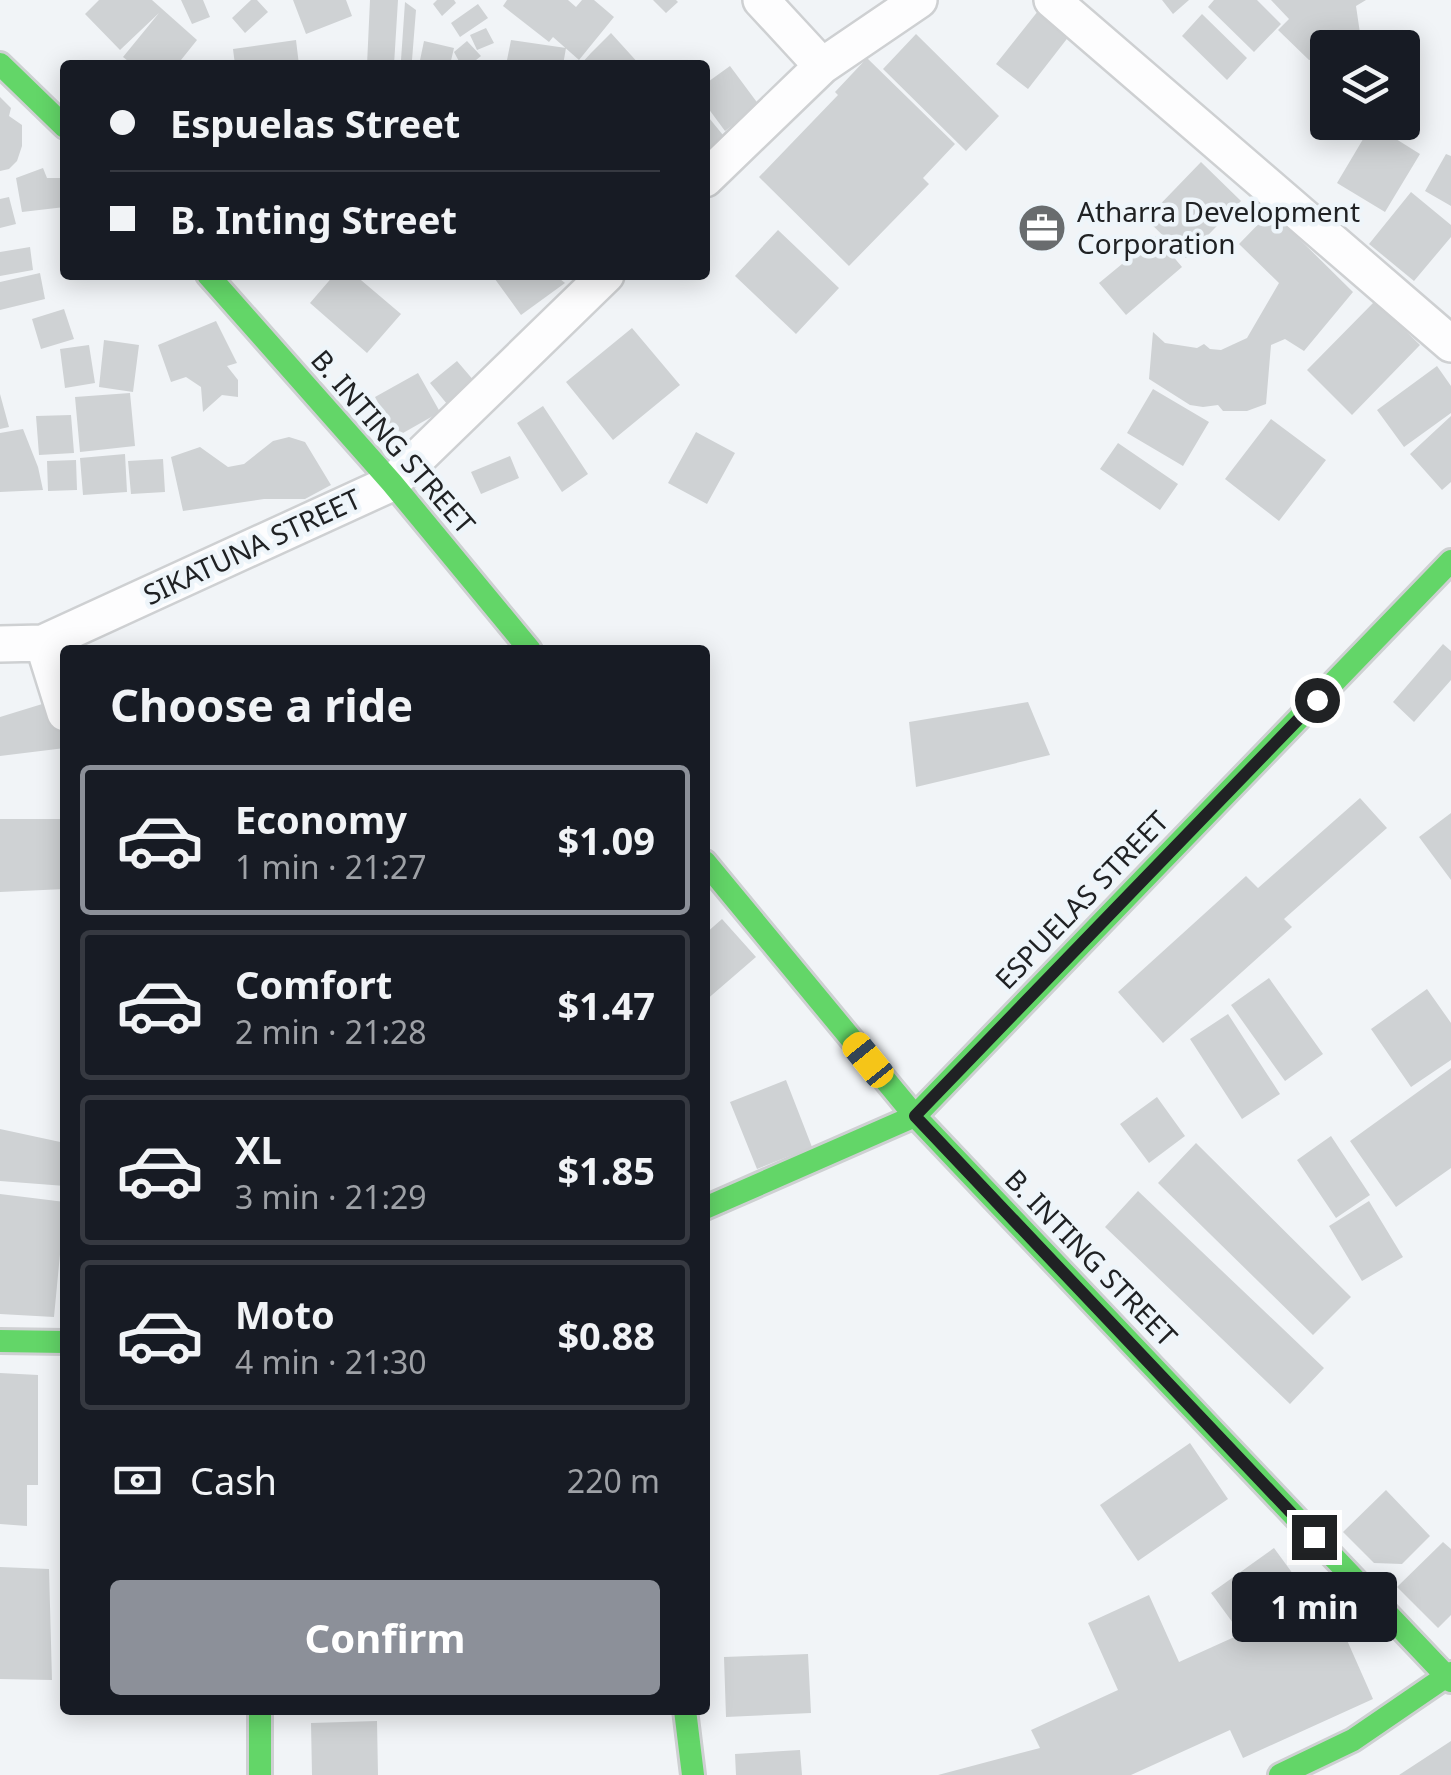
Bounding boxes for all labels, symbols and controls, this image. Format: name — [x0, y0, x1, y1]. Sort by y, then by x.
map controls — [1310, 30, 1420, 140]
button: layers — [1310, 30, 1420, 140]
text: Espuelas Street — [170, 97, 460, 149]
place label: Atharra Development Corporation — [1077, 192, 1360, 262]
text: B. Inting Street — [170, 193, 457, 245]
office icon: Atharra Development Corporation — [1016, 202, 1068, 254]
street label: B. INTING STREET — [303, 341, 485, 542]
street label: SIKATUNA STREET — [137, 479, 367, 613]
text: Choose a ride — [110, 674, 413, 735]
route start — [1295, 678, 1340, 723]
text: Economy — [235, 793, 407, 845]
icon: car — [115, 795, 205, 885]
street label: ESPUELAS STREET — [986, 802, 1177, 997]
text: $1.09 — [557, 814, 655, 866]
text: 1 min · 21:27 — [235, 845, 427, 888]
text: Comfort — [235, 958, 392, 1010]
icon: car — [115, 960, 205, 1050]
text: $1.47 — [557, 979, 655, 1031]
text: 2 min · 21:28 — [235, 1010, 427, 1053]
car — [837, 1027, 899, 1093]
text: XL — [235, 1123, 282, 1175]
icon: car — [115, 1125, 205, 1215]
text: $1.85 — [557, 1144, 655, 1196]
street label: B. INTING STREET — [997, 1160, 1186, 1354]
text: 3 min · 21:29 — [235, 1175, 427, 1218]
text: Moto — [235, 1288, 335, 1340]
icon: car — [115, 1290, 205, 1380]
text: $0.88 — [557, 1309, 655, 1361]
text: 4 min · 21:30 — [235, 1340, 427, 1383]
icon: cash — [110, 1453, 165, 1508]
text: Cash — [190, 1454, 277, 1506]
text: 220 m — [567, 1459, 660, 1502]
route end — [1292, 1515, 1337, 1560]
callout: 1 min — [1232, 1572, 1396, 1642]
button: Confirm — [110, 1580, 660, 1695]
text: 1 min — [1270, 1585, 1359, 1628]

